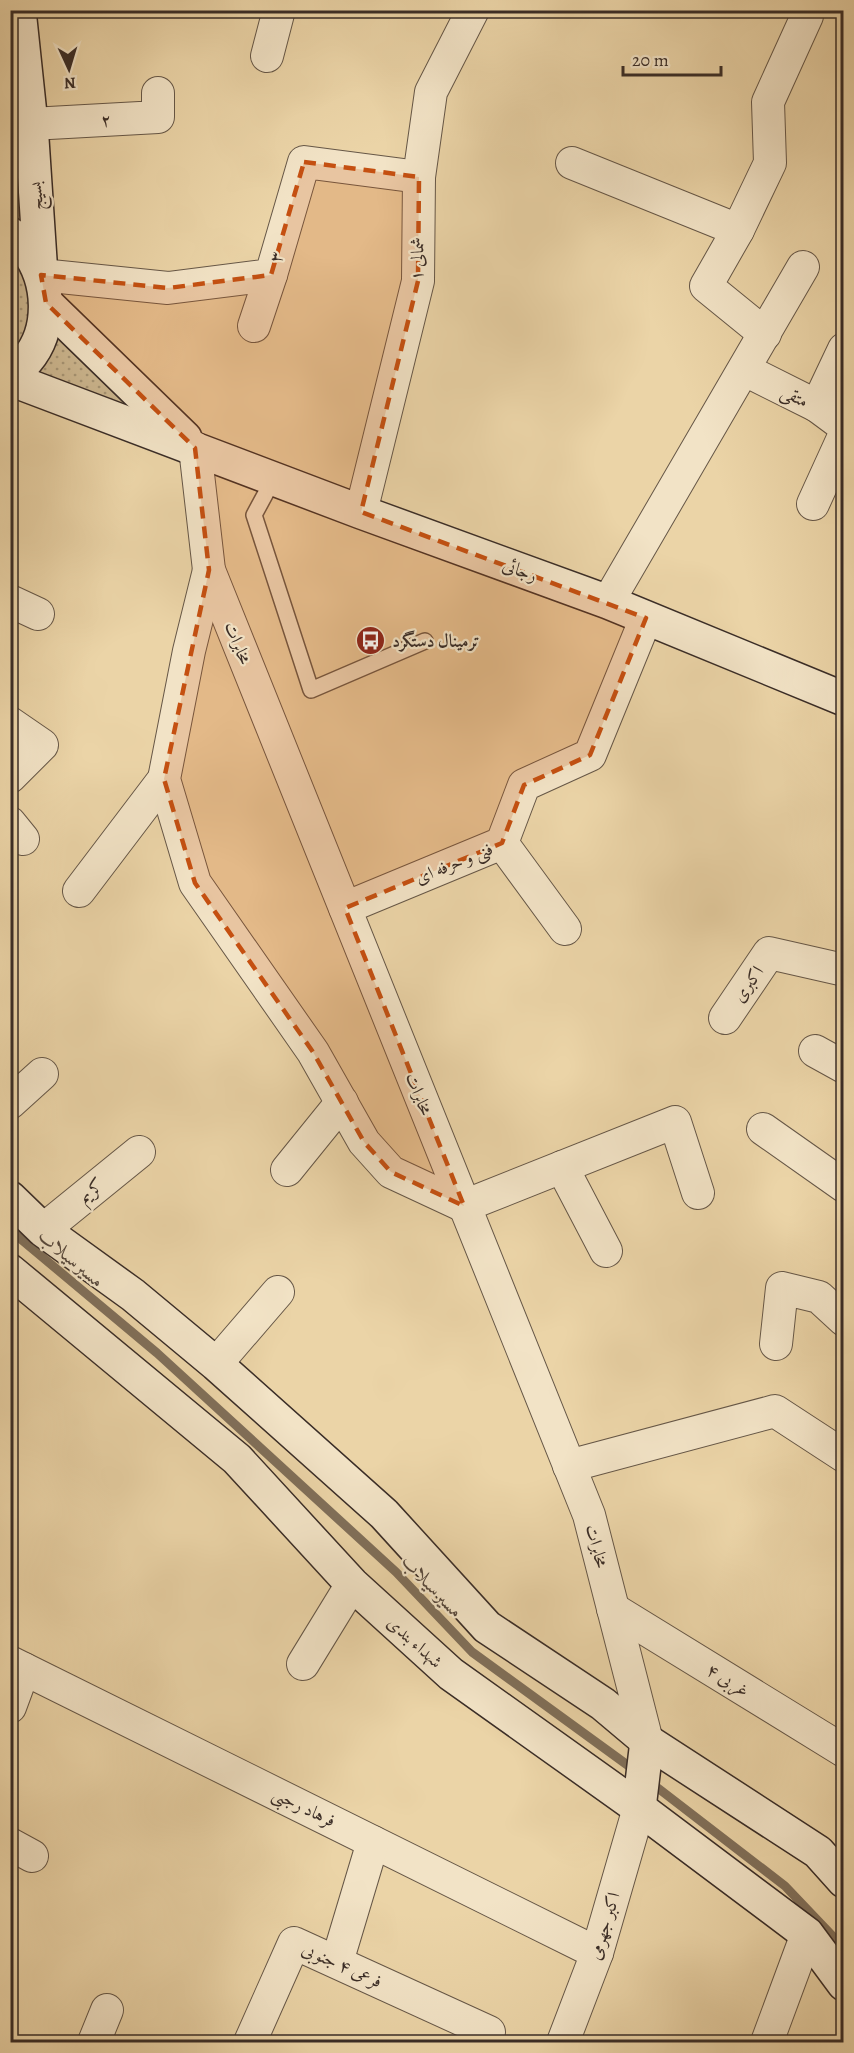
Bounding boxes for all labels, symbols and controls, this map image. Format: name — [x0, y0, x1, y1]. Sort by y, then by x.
north arrow — [39, 39, 99, 99]
scale bar — [623, 39, 720, 77]
text: 20 m — [632, 48, 669, 72]
text: N — [63, 72, 77, 94]
street label: ۲ — [100, 108, 112, 132]
street label: بسیج — [23, 181, 53, 211]
street label: ۱ شمالی — [404, 237, 430, 281]
street label: ۳ — [263, 248, 289, 266]
street label: متقی — [777, 379, 813, 414]
street label: رجائی — [499, 553, 541, 587]
street label: مخابرات — [219, 618, 257, 668]
bus stop icon: ترمینال دستگرد — [355, 625, 387, 657]
place label: ترمینال دستگرد — [392, 629, 480, 653]
street label: فنی و حرفه ای — [412, 837, 497, 890]
street label: اکبری — [727, 961, 769, 1007]
street label: مخابرات — [400, 1069, 438, 1119]
street label: کریم — [73, 1173, 112, 1212]
water label: مسیرسیلاب — [33, 1223, 111, 1294]
street label: مخابرات — [580, 1522, 614, 1571]
water label: مسیرسیلاب — [396, 1549, 470, 1624]
street label: شهداء بندی — [382, 1611, 448, 1673]
street label: ۴ غربی — [702, 1658, 754, 1703]
street label: فرهاد رجبی — [267, 1781, 340, 1835]
street label: اکبر جهرمی — [582, 1889, 626, 1963]
street label: فرعی ۴ جنوبی — [298, 1937, 386, 1994]

